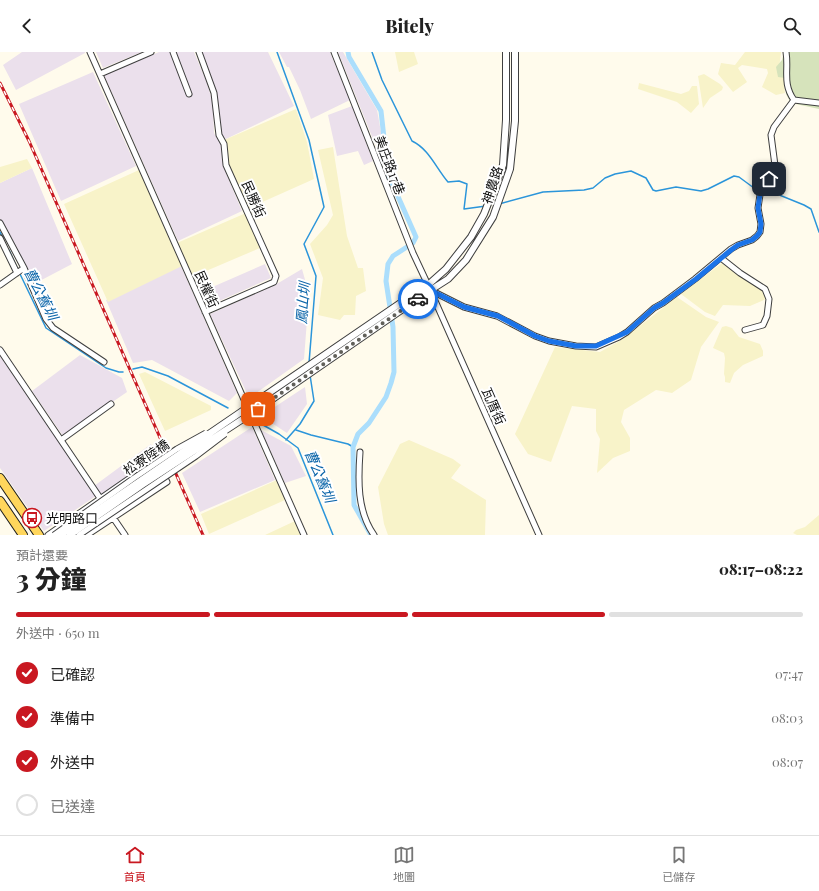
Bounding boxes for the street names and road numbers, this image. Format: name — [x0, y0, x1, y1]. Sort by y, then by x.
street label: 美庄路17巷 — [371, 133, 410, 197]
street label: 神農路 — [477, 164, 506, 206]
street label: 民勝街 — [239, 178, 270, 220]
street label: 民權街 — [192, 268, 223, 310]
street label: 瓦厝街 — [479, 385, 510, 427]
street label: 松寮陸橋 — [119, 435, 172, 478]

